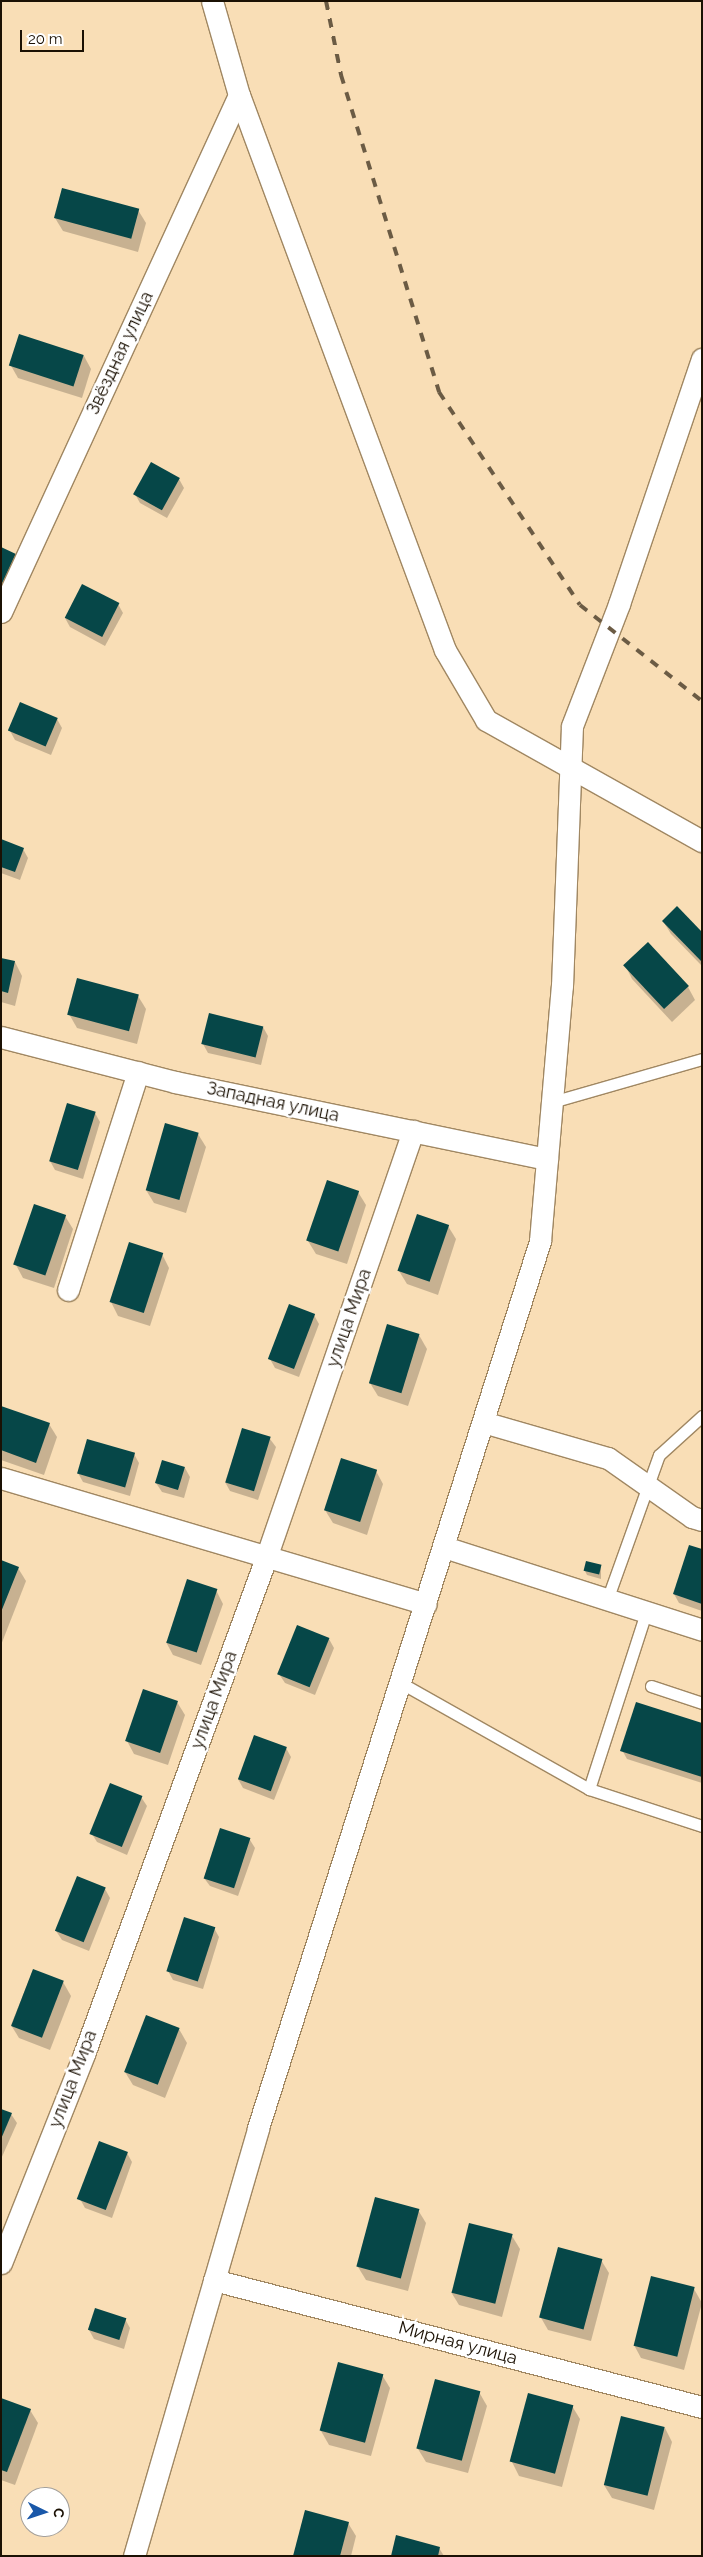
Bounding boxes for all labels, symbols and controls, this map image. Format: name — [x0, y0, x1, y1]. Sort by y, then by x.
scale bar — [22, 20, 86, 52]
text: 20 m — [28, 30, 63, 48]
street label: Звёздная улица — [82, 288, 158, 418]
street label: Западная улица — [205, 1077, 341, 1127]
street label: улица Мира — [322, 1266, 376, 1370]
street label: улица Мира — [186, 1648, 242, 1752]
street label: улица Мира — [44, 2027, 102, 2131]
street label: Мирная улица — [396, 2317, 520, 2369]
north arrow — [20, 2487, 70, 2537]
text: С — [51, 2508, 67, 2518]

